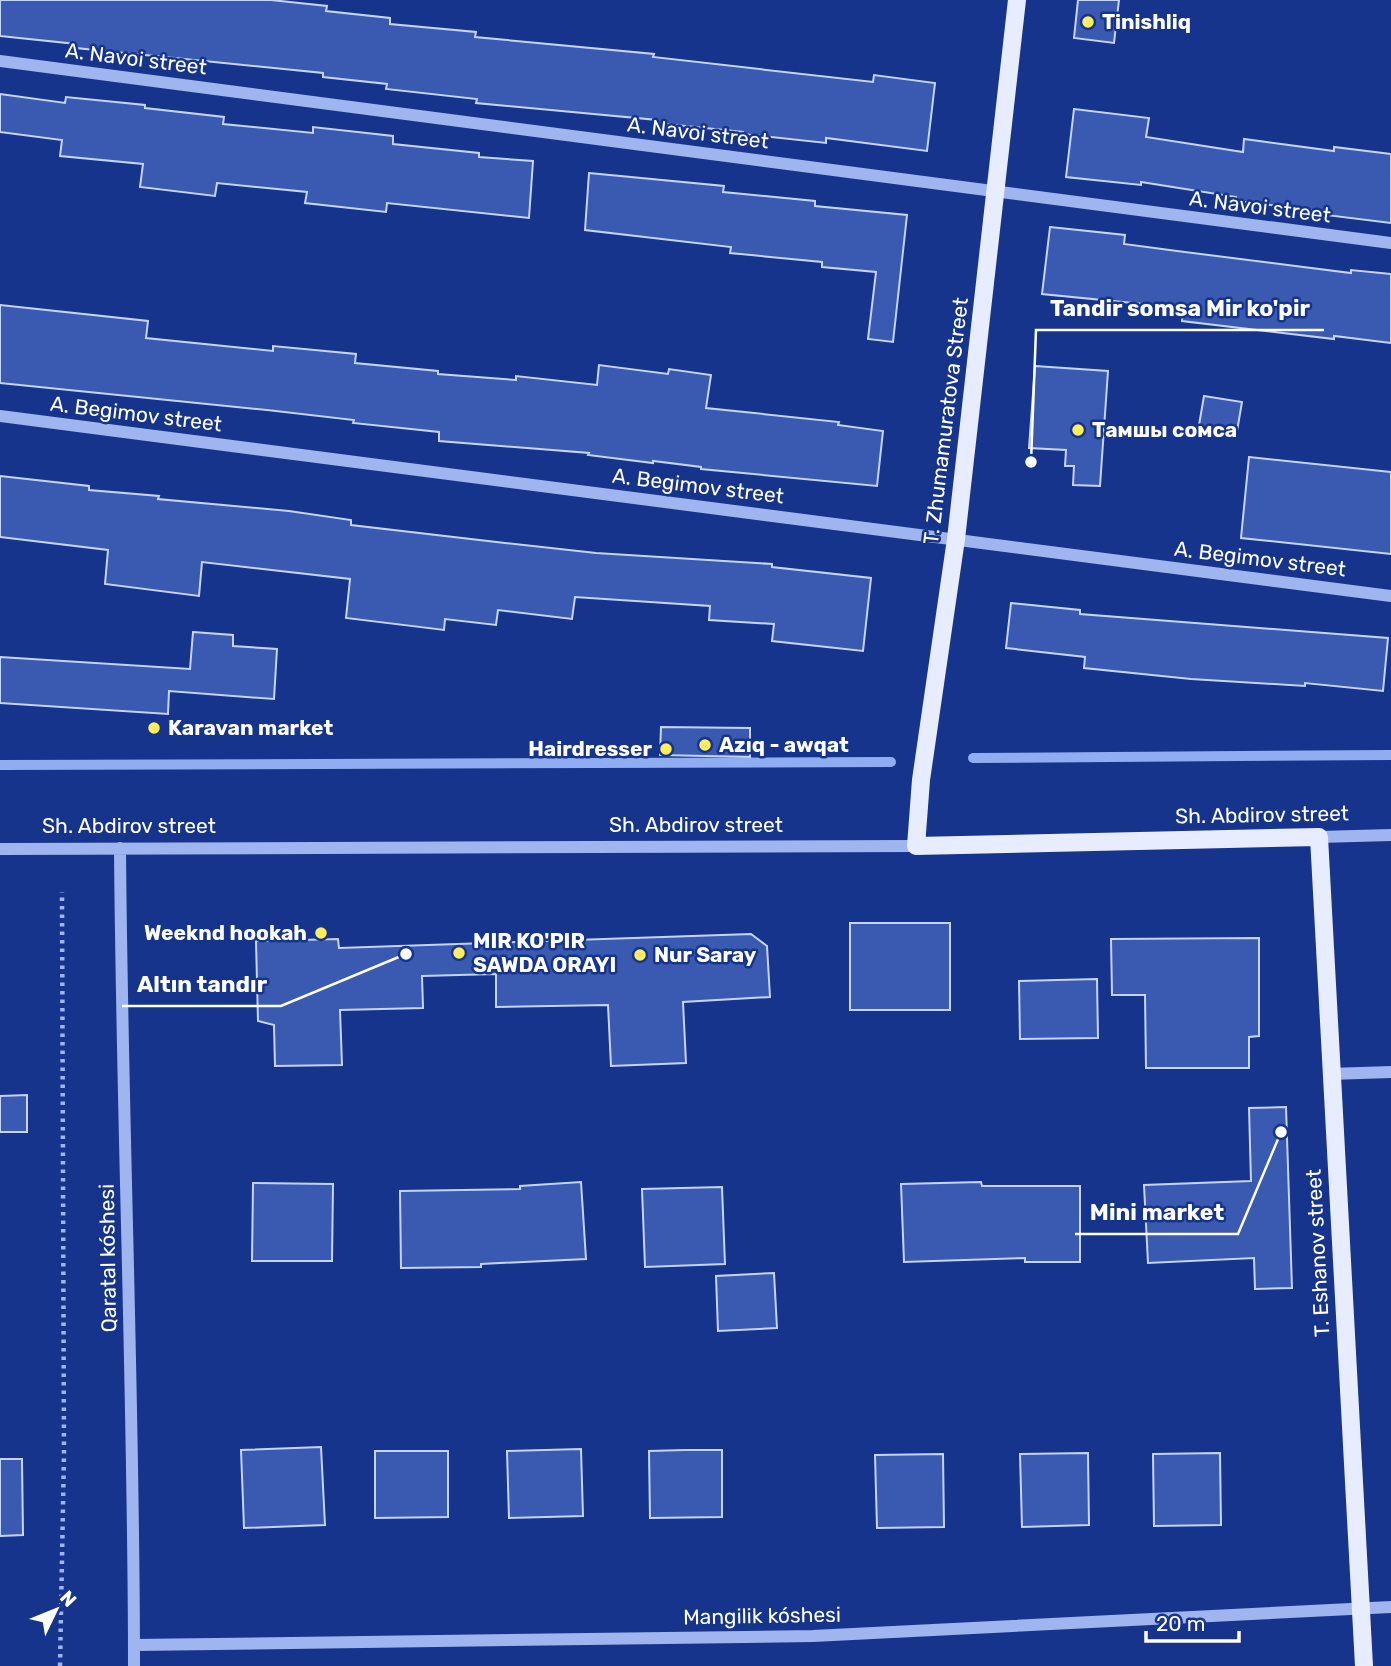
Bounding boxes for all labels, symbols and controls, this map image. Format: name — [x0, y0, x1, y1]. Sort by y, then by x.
place label: Tinishliq — [1102, 9, 1191, 34]
marker: Tinishliq — [1080, 14, 1096, 30]
street label: A. Navoi street — [64, 37, 208, 80]
street label: A. Navoi street — [626, 111, 770, 154]
street label: A. Navoi street — [1188, 185, 1332, 228]
callout: Tandir somsa Mir ko'pir — [1036, 286, 1324, 330]
text: Tandir somsa Mir ko'pir — [1050, 294, 1310, 322]
street label: T. Zhumamuratova Street — [918, 296, 973, 546]
street label: A. Begimov street — [49, 391, 223, 436]
place label: Тамшы сомса — [1092, 417, 1237, 442]
marker: Тамшы сомса — [1070, 422, 1086, 438]
street label: A. Begimov street — [611, 463, 785, 508]
street label: A. Begimov street — [1173, 536, 1347, 581]
place label: Karavan market — [168, 715, 333, 740]
marker: Karavan market — [146, 720, 162, 736]
place label: Azıq - awqat — [719, 732, 849, 757]
place label: Hairdresser — [528, 736, 652, 761]
marker: Azıq - awqat — [697, 737, 713, 753]
marker: Hairdresser — [658, 741, 674, 757]
street label: Sh. Abdirov street — [1175, 800, 1349, 829]
street label: Sh. Abdirov street — [609, 812, 783, 837]
street label: Sh. Abdirov street — [42, 813, 216, 838]
place label: Weeknd hookah — [144, 920, 307, 945]
marker: Weeknd hookah — [313, 925, 329, 941]
place label: MIR KO'PIR SAWDA ORAYI — [473, 928, 616, 977]
place label: Nur Saray — [654, 942, 757, 967]
marker: MIR KO'PIR SAWDA ORAYI — [451, 945, 467, 961]
marker: Nur Saray — [632, 947, 648, 963]
callout: Altın tandır — [122, 962, 281, 1006]
text: Altın tandır — [137, 970, 268, 998]
street label: T. Eshanov street — [1301, 1168, 1334, 1338]
street label: Qaratal kóshesi — [94, 1184, 121, 1333]
callout: Mini market — [1075, 1190, 1238, 1234]
text: Mini market — [1090, 1198, 1224, 1226]
north arrow — [21, 1575, 91, 1645]
text: N — [55, 1586, 81, 1612]
scale bar — [1146, 1600, 1239, 1644]
street label: Mangilik kóshesi — [683, 1602, 841, 1629]
text: 20 m — [1156, 1611, 1205, 1636]

